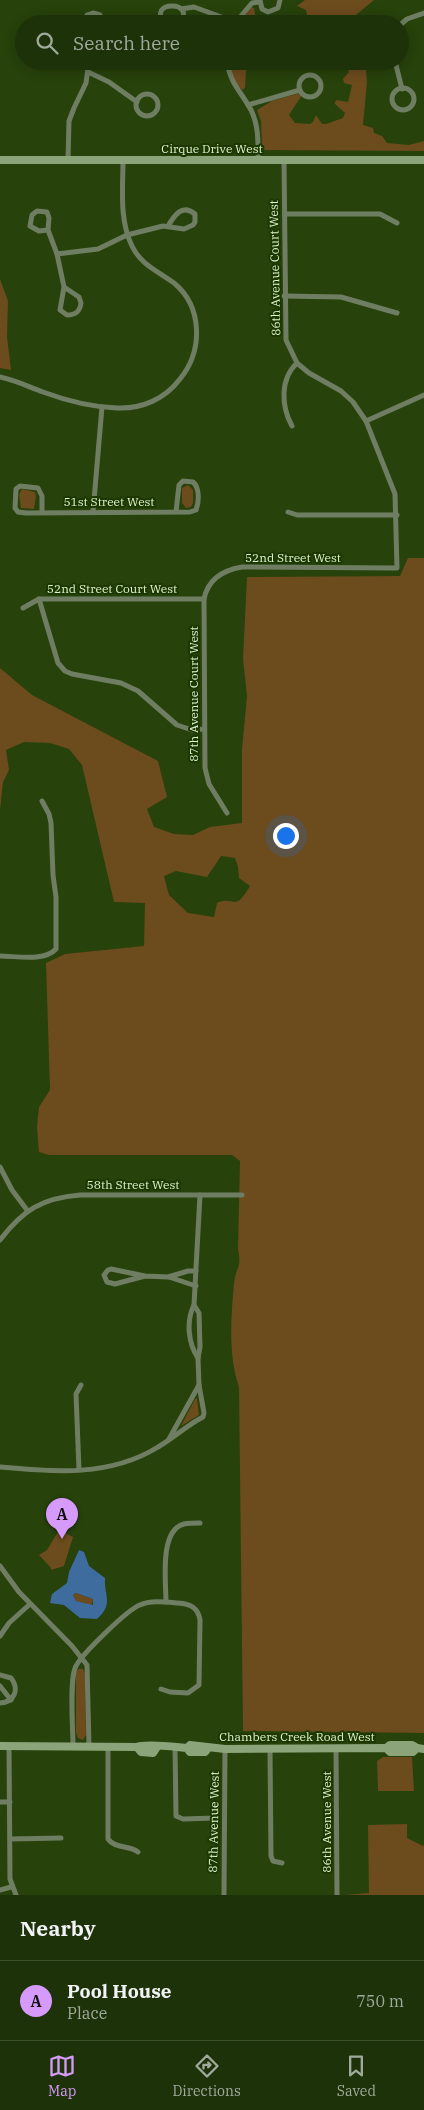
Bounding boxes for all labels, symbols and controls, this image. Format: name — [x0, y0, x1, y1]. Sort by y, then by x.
search box — [15, 15, 409, 70]
icon: search — [33, 29, 61, 57]
text: Search here — [73, 31, 180, 55]
street label: Cirque Drive West — [161, 141, 263, 156]
street label: 86th Avenue Court West — [266, 200, 283, 336]
street label: 51st Street West — [63, 494, 155, 509]
street label: 52nd Street West — [245, 550, 341, 565]
street label: 52nd Street Court West — [47, 581, 177, 596]
street label: 87th Avenue Court West — [186, 626, 201, 762]
your location — [273, 823, 299, 849]
street label: 58th Street West — [87, 1177, 179, 1192]
pin: A — [46, 1498, 78, 1539]
street label: Chambers Creek Road West — [219, 1729, 375, 1744]
street label: 87th Avenue West — [205, 1771, 222, 1873]
street label: 86th Avenue West — [319, 1771, 334, 1873]
text: Nearby — [20, 1914, 96, 1942]
text: Pool House — [67, 1979, 172, 2003]
text: A — [30, 1991, 42, 2011]
text: 750 m — [356, 1991, 404, 2011]
text: Place — [67, 2003, 107, 2023]
tab: Map — [48, 2052, 76, 2100]
tab: Directions — [172, 2052, 241, 2100]
tab: Saved — [337, 2052, 376, 2100]

